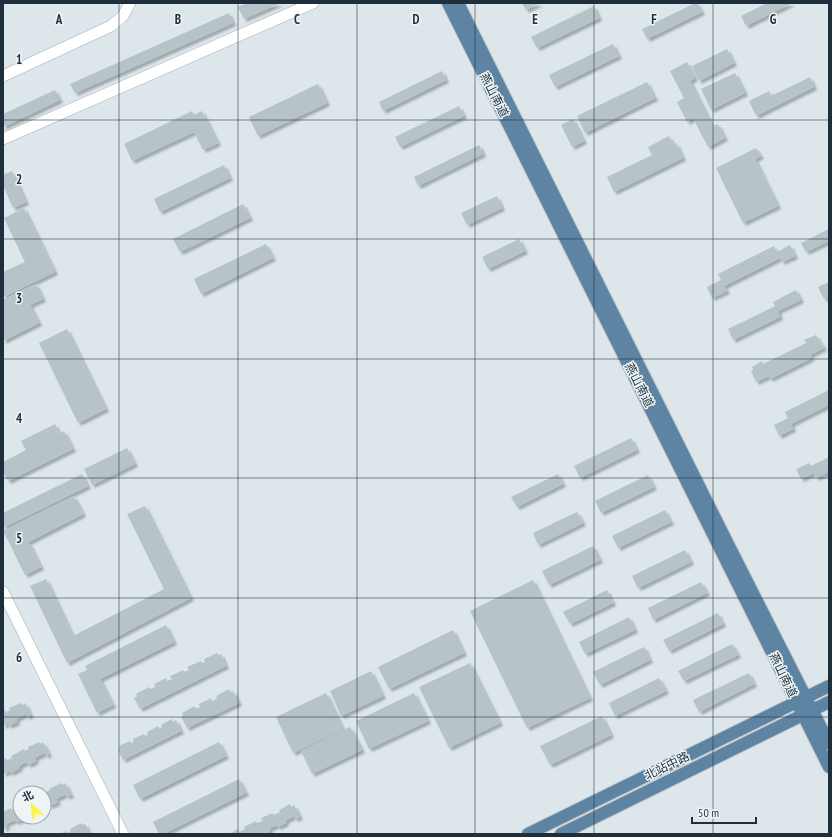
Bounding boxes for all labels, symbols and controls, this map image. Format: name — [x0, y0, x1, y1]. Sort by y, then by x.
text: A — [55, 11, 63, 28]
text: B — [175, 11, 181, 28]
text: C — [294, 11, 300, 28]
text: D — [413, 11, 420, 28]
text: E — [532, 11, 538, 28]
text: F — [651, 11, 657, 28]
text: G — [770, 11, 777, 28]
text: 1 — [16, 51, 22, 68]
street label: 燕山南道 — [477, 70, 512, 120]
text: 2 — [16, 171, 22, 188]
text: 3 — [16, 290, 22, 307]
street label: 燕山南道 — [622, 360, 657, 410]
text: 4 — [16, 410, 23, 427]
text: 5 — [16, 530, 22, 547]
text: 6 — [16, 649, 22, 666]
street label: 燕山南道 — [766, 650, 801, 700]
street label: 北站中路 — [642, 748, 692, 783]
north arrow — [12, 785, 52, 825]
text: 北 — [20, 787, 36, 805]
scale bar — [692, 799, 756, 825]
text: 50 m — [698, 805, 719, 820]

